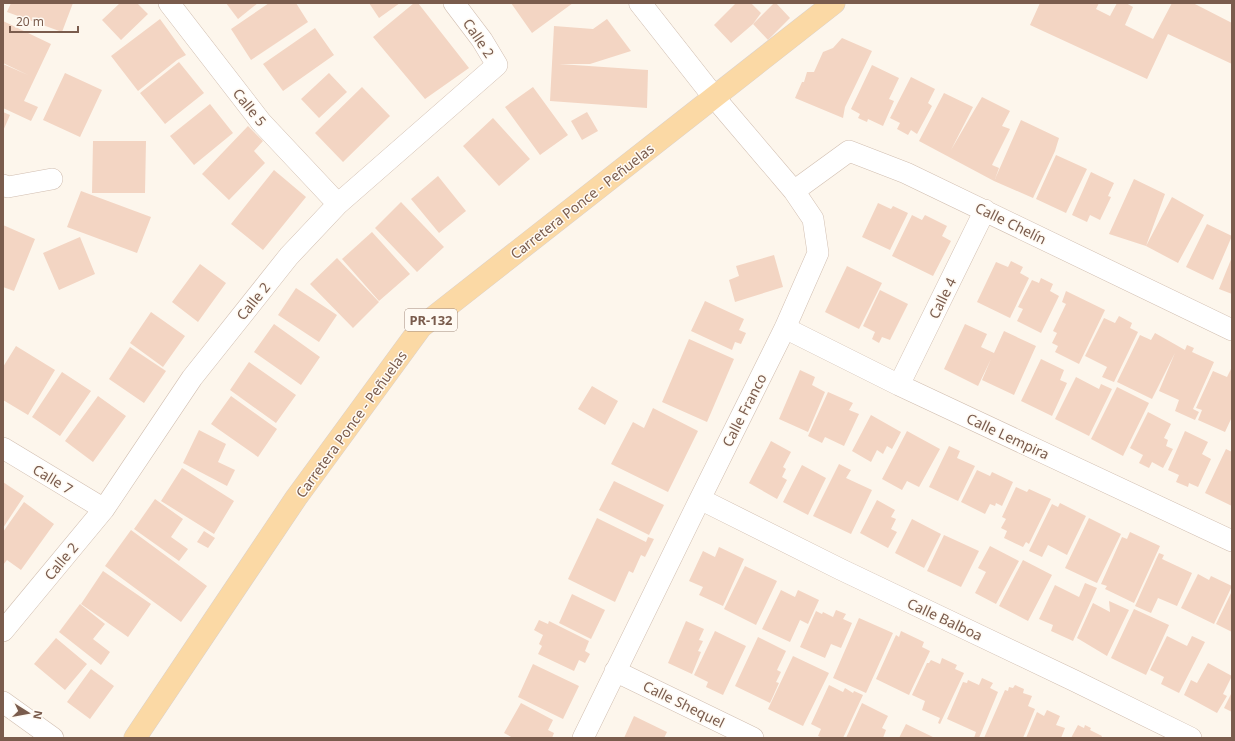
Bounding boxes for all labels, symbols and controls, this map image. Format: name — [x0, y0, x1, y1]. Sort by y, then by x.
scale bar — [10, 8, 78, 34]
text: 20 m — [16, 13, 44, 30]
street label: Calle 2 — [459, 15, 499, 61]
street label: Calle 5 — [229, 84, 271, 130]
street label: Carretera Ponce - Peñuelas — [506, 139, 658, 263]
street label: Calle Chelín — [972, 198, 1050, 248]
street label: Calle 4 — [924, 274, 960, 322]
street label: Calle 2 — [232, 278, 274, 324]
road number: PR-132 — [405, 309, 457, 331]
street label: Carretera Ponce - Peñuelas — [291, 346, 411, 501]
street label: Calle Franco — [717, 370, 771, 450]
street label: Calle Lempira — [963, 409, 1053, 463]
street label: Calle 7 — [29, 460, 77, 498]
street label: Calle 2 — [40, 538, 82, 584]
street label: Calle Balboa — [904, 593, 986, 645]
street label: Calle Shequel — [640, 676, 728, 732]
north arrow — [8, 693, 48, 733]
text: N — [30, 709, 47, 721]

